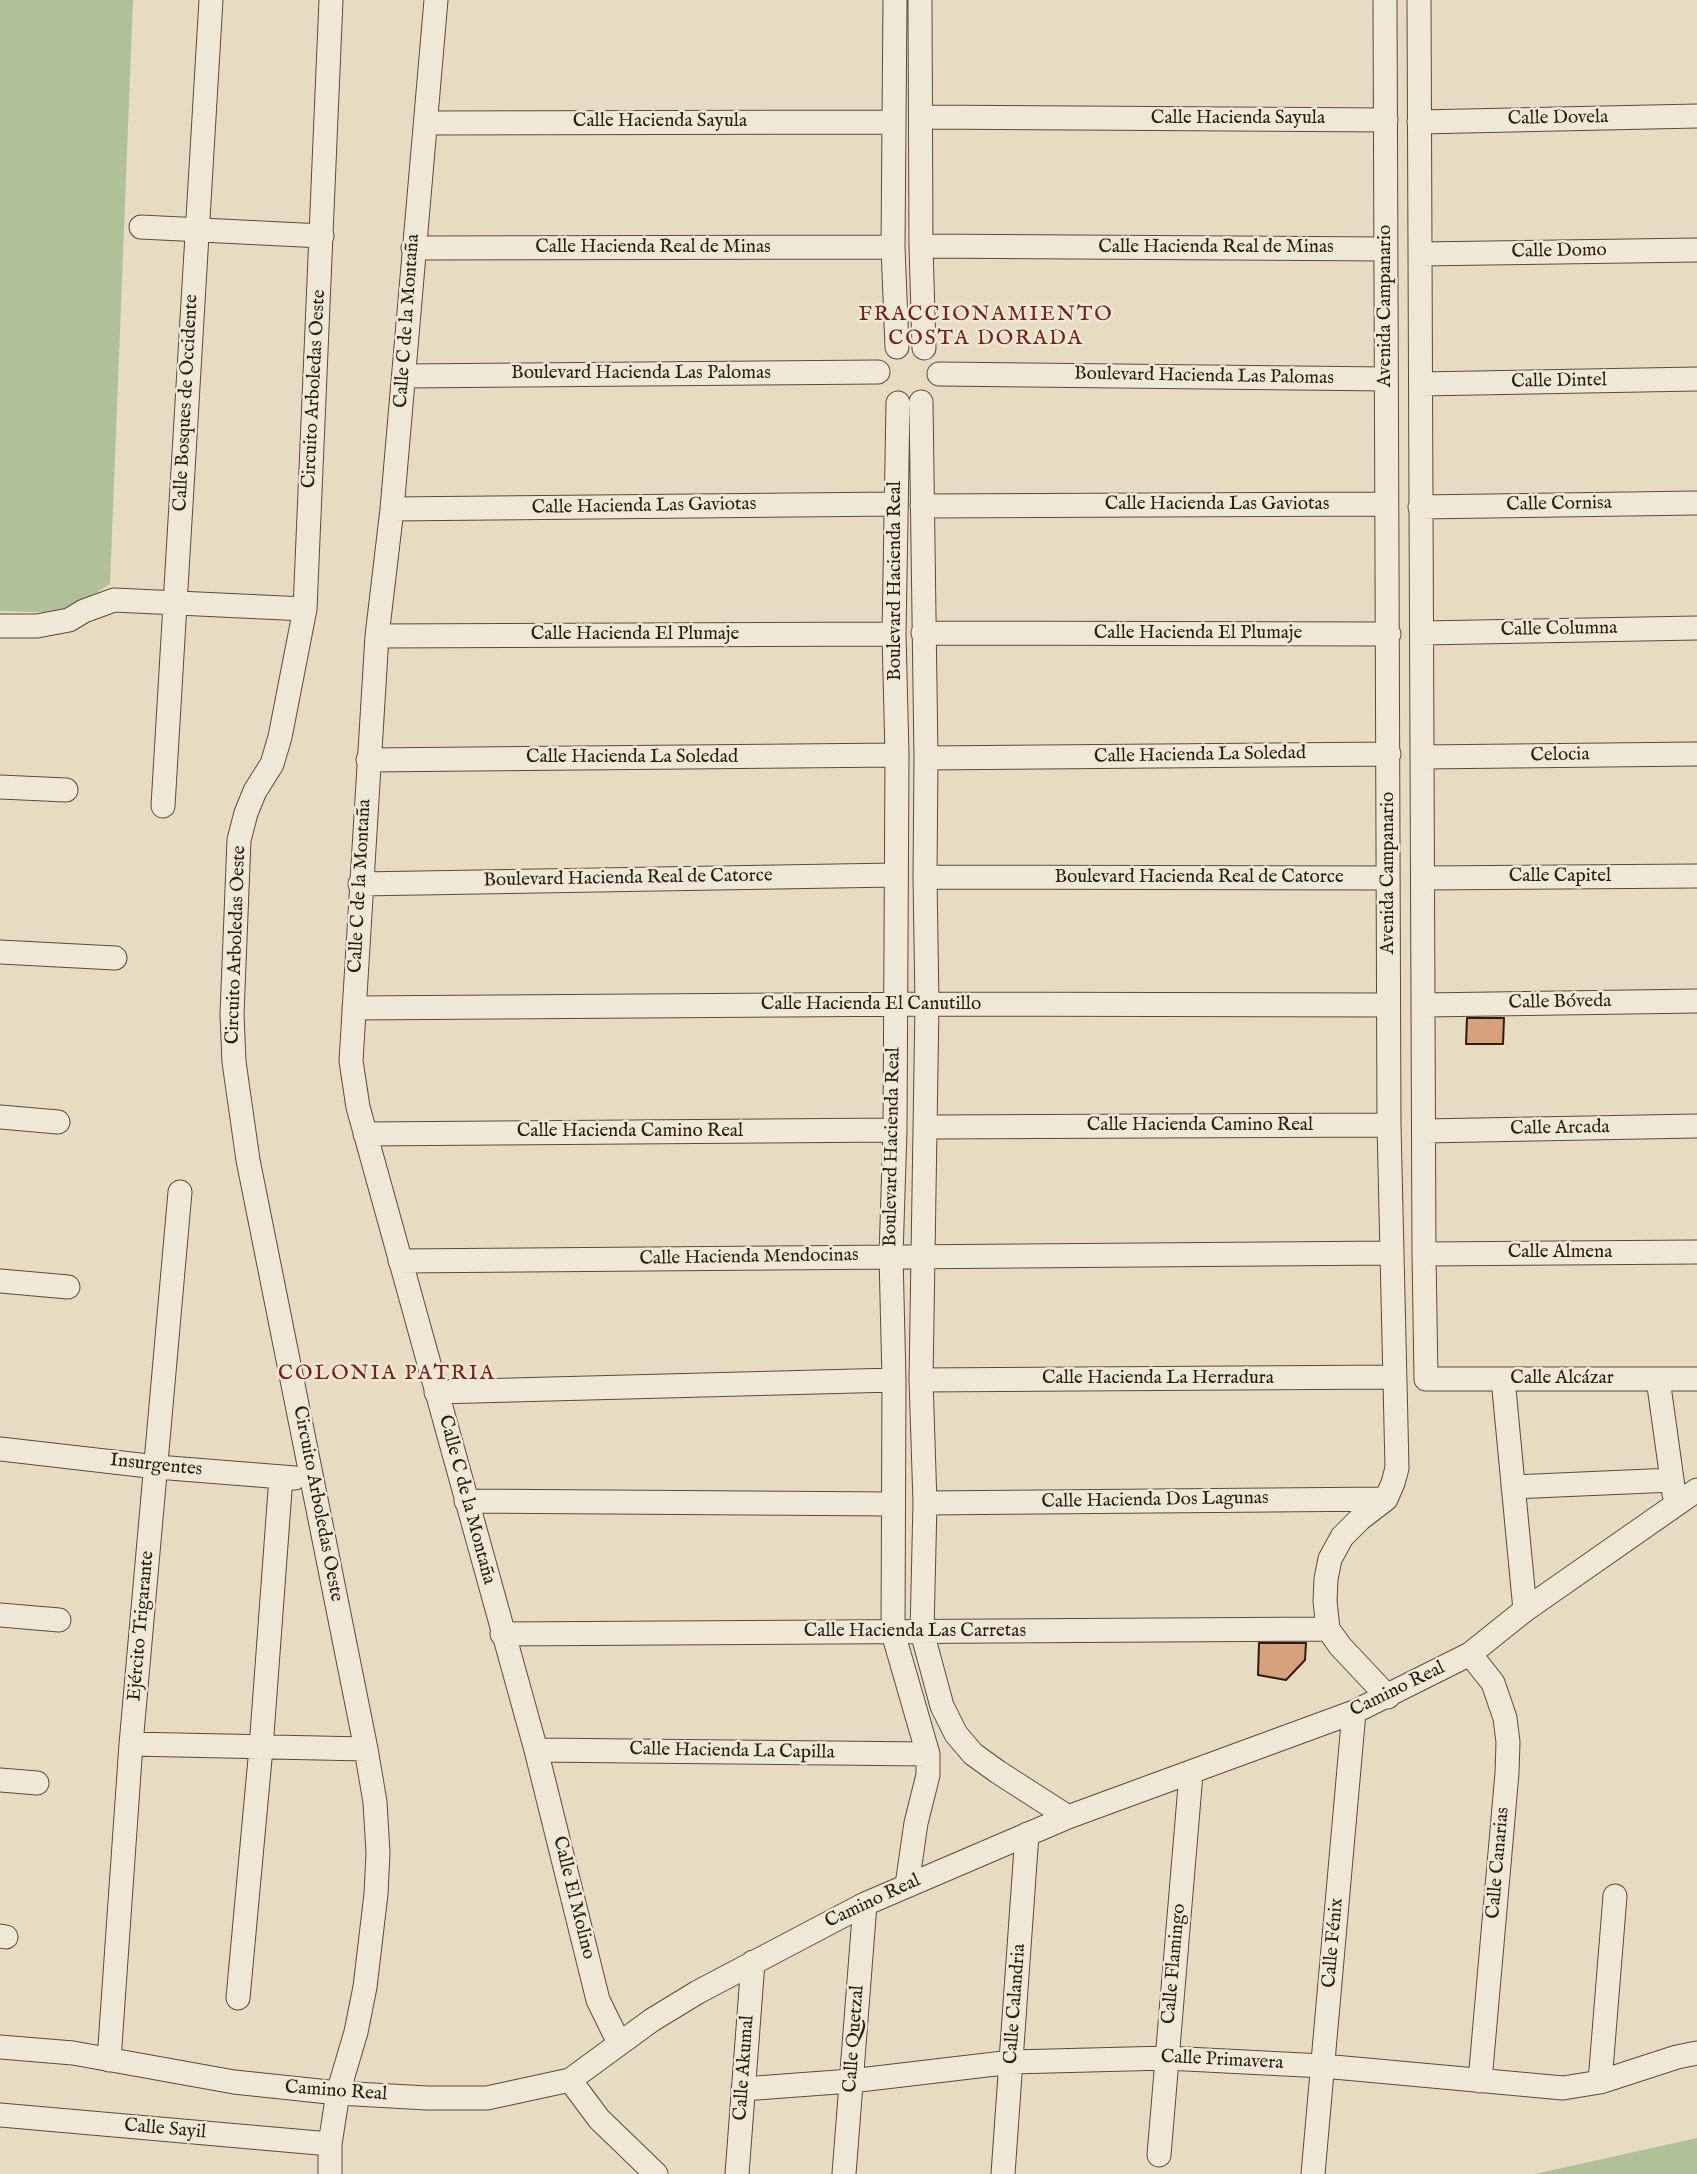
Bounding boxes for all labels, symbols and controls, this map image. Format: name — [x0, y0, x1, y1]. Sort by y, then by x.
street label: Calle Dovela — [1507, 107, 1609, 131]
street label: Calle Hacienda Sayula — [1151, 108, 1325, 130]
street label: Calle Hacienda Sayula — [573, 111, 747, 133]
street label: Avenida Campanario — [1375, 225, 1397, 387]
street label: Calle C de la Montaña — [391, 233, 425, 409]
street label: Calle Hacienda Real de Minas — [535, 237, 771, 259]
street label: Calle Hacienda Real de Minas — [1098, 237, 1334, 259]
street label: Calle Domo — [1511, 240, 1607, 264]
street label: Circuito Arboledas Oeste — [298, 289, 332, 489]
street label: Calle Bosques de Occidente — [170, 294, 204, 512]
district label: FRACCIONAMIENTO COSTA DORADA — [860, 303, 1112, 353]
street label: Boulevard Hacienda Las Palomas — [511, 363, 771, 385]
street label: Boulevard Hacienda Las Palomas — [1074, 363, 1334, 391]
street label: Calle Dintel — [1511, 370, 1607, 394]
street label: Boulevard Hacienda Real — [885, 481, 907, 681]
street label: Calle Cornisa — [1506, 493, 1612, 517]
street label: Calle Hacienda Las Gaviotas — [531, 494, 757, 520]
street label: Calle Hacienda Las Gaviotas — [1105, 494, 1329, 516]
street label: Calle Columna — [1500, 618, 1618, 642]
street label: Calle Hacienda El Plumaje — [1094, 623, 1302, 645]
street label: Calle Hacienda El Plumaje — [531, 624, 739, 646]
street label: Calle Hacienda La Soledad — [1094, 743, 1306, 769]
street label: Celocia — [1530, 744, 1590, 768]
street label: Calle Hacienda La Soledad — [526, 747, 738, 769]
street label: Avenida Campanario — [1378, 792, 1400, 954]
street label: Calle C de la Montaña — [345, 798, 377, 974]
street label: Circuito Arboledas Oeste — [222, 845, 252, 1045]
street label: Boulevard Hacienda Real de Catorce — [483, 865, 773, 893]
street label: Calle Capitel — [1509, 866, 1611, 888]
street label: Boulevard Hacienda Real de Catorce — [1054, 867, 1344, 889]
street label: Calle Bóveda — [1508, 991, 1612, 1015]
street label: Calle Hacienda El Canutillo — [761, 994, 981, 1016]
street label: Boulevard Hacienda Real — [880, 1047, 906, 1247]
street label: Calle Hacienda Camino Real — [1087, 1115, 1313, 1137]
street label: Calle Arcada — [1510, 1117, 1610, 1141]
street label: Calle Hacienda Camino Real — [517, 1121, 743, 1143]
street label: Calle Almena — [1508, 1242, 1612, 1264]
street label: Calle Hacienda Mendocinas — [639, 1245, 859, 1271]
district label: COLONIA PATRIA — [280, 1362, 494, 1388]
street label: Calle Hacienda La Herradura — [1042, 1368, 1274, 1390]
street label: Calle Alcázar — [1510, 1368, 1614, 1390]
street label: Circuito Arboledas Oeste — [287, 1404, 347, 1604]
street label: Calle C de la Montaña — [432, 1413, 500, 1587]
street label: Insurgentes — [109, 1450, 203, 1482]
street label: Calle Hacienda Dos Lagunas — [1041, 1488, 1269, 1514]
street label: Ejército Trigarante — [124, 1550, 160, 1702]
street label: Calle Hacienda Las Carretas — [804, 1621, 1026, 1643]
street label: Camino Real — [1347, 1657, 1449, 1723]
street label: Calle Hacienda La Capilla — [629, 1739, 835, 1765]
street label: Calle Canarias — [1483, 1806, 1515, 1920]
street label: Calle El Molino — [547, 1834, 599, 1962]
street label: Camino Real — [822, 1870, 924, 1934]
street label: Calle Fénix — [1319, 1897, 1349, 1989]
street label: Calle Flamingo — [1158, 1903, 1192, 2025]
street label: Calle Calandria — [1000, 1943, 1032, 2065]
street label: Calle Quetzal — [840, 1984, 870, 2094]
street label: Calle Akumal — [730, 2014, 760, 2122]
street label: Calle Primavera — [1160, 2046, 1284, 2076]
street label: Camino Real — [284, 2077, 388, 2107]
street label: Calle Sayil — [123, 2115, 207, 2145]

